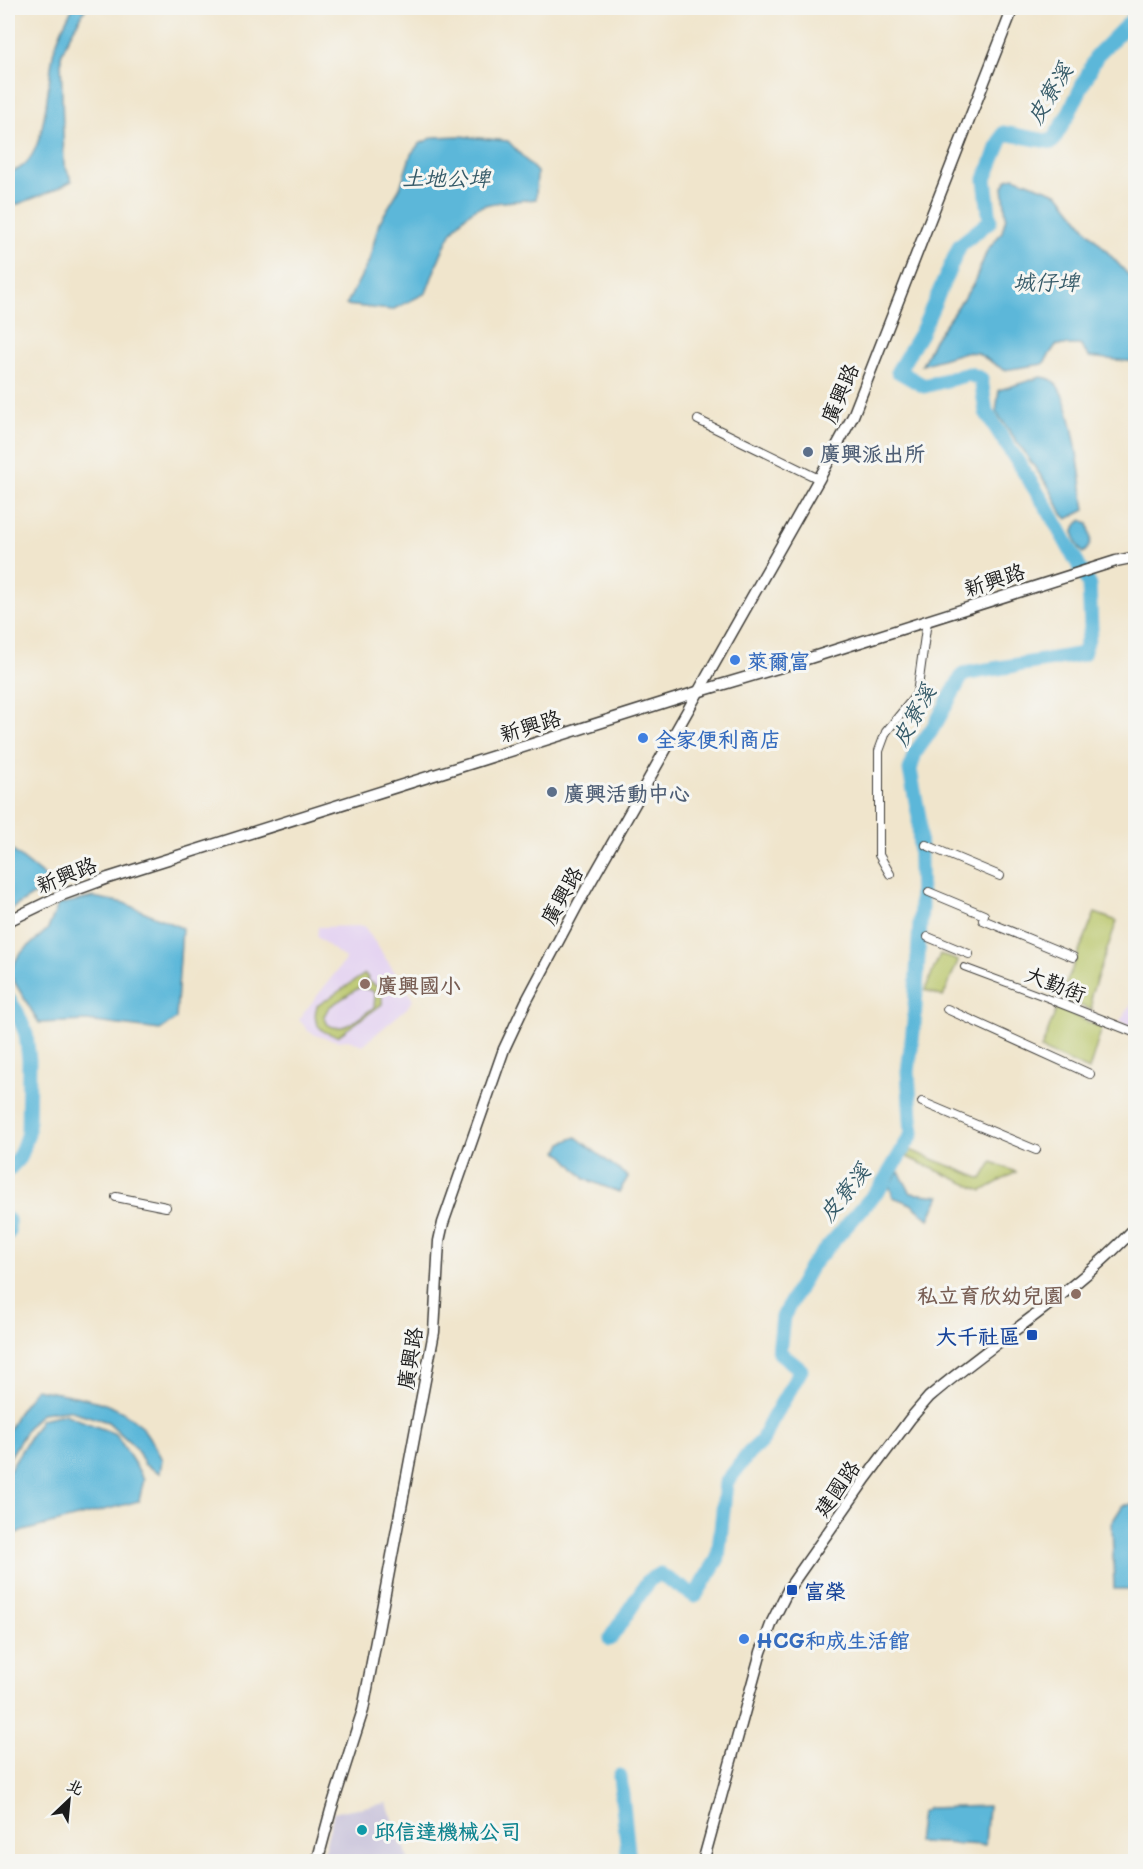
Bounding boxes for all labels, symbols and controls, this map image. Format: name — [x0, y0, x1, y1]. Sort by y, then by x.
water label: 皮寮溪 — [1020, 56, 1079, 129]
water label: 土地公埤 — [402, 163, 492, 192]
water label: 城仔埤 — [1013, 267, 1081, 296]
street label: 廣興路 — [814, 359, 864, 427]
place label: 廣興派出所 — [820, 439, 925, 466]
marker: 廣興派出所 — [801, 445, 815, 459]
street label: 新興路 — [960, 556, 1028, 602]
place label: 萊爾富 — [747, 647, 810, 674]
marker: 萊爾富 — [728, 653, 742, 667]
water label: 皮寮溪 — [884, 678, 942, 751]
street label: 新興路 — [496, 703, 564, 747]
place label: 全家便利商店 — [655, 725, 781, 752]
marker: 全家便利商店 — [636, 731, 650, 745]
place label: 廣興活動中心 — [564, 779, 690, 806]
marker: 廣興活動中心 — [545, 785, 559, 799]
street label: 新興路 — [32, 850, 100, 898]
street label: 廣興路 — [534, 861, 588, 929]
street label: 大勤街 — [1022, 959, 1090, 1007]
place label: 廣興國小 — [377, 971, 461, 998]
marker: 廣興國小 — [358, 977, 372, 991]
water label: 皮寮溪 — [812, 1156, 877, 1227]
place label: 私立育欣幼兒園 — [917, 1281, 1064, 1308]
marker: 私立育欣幼兒園 — [1069, 1287, 1083, 1301]
place label: 大千社區 — [936, 1322, 1020, 1349]
street label: 廣興路 — [391, 1325, 427, 1391]
marker: 大千社區 — [1025, 1328, 1039, 1342]
street label: 建國路 — [807, 1454, 865, 1522]
place label: 富榮 — [804, 1577, 846, 1604]
marker: 富榮 — [785, 1583, 799, 1597]
place label: HCG和成生活館 — [756, 1626, 910, 1653]
marker: HCG和成生活館 — [737, 1632, 751, 1646]
north arrow — [39, 1770, 99, 1830]
text: 北 — [64, 1773, 88, 1799]
place label: 邱信達機械公司 — [374, 1817, 521, 1844]
marker: 邱信達機械公司 — [355, 1823, 369, 1837]

